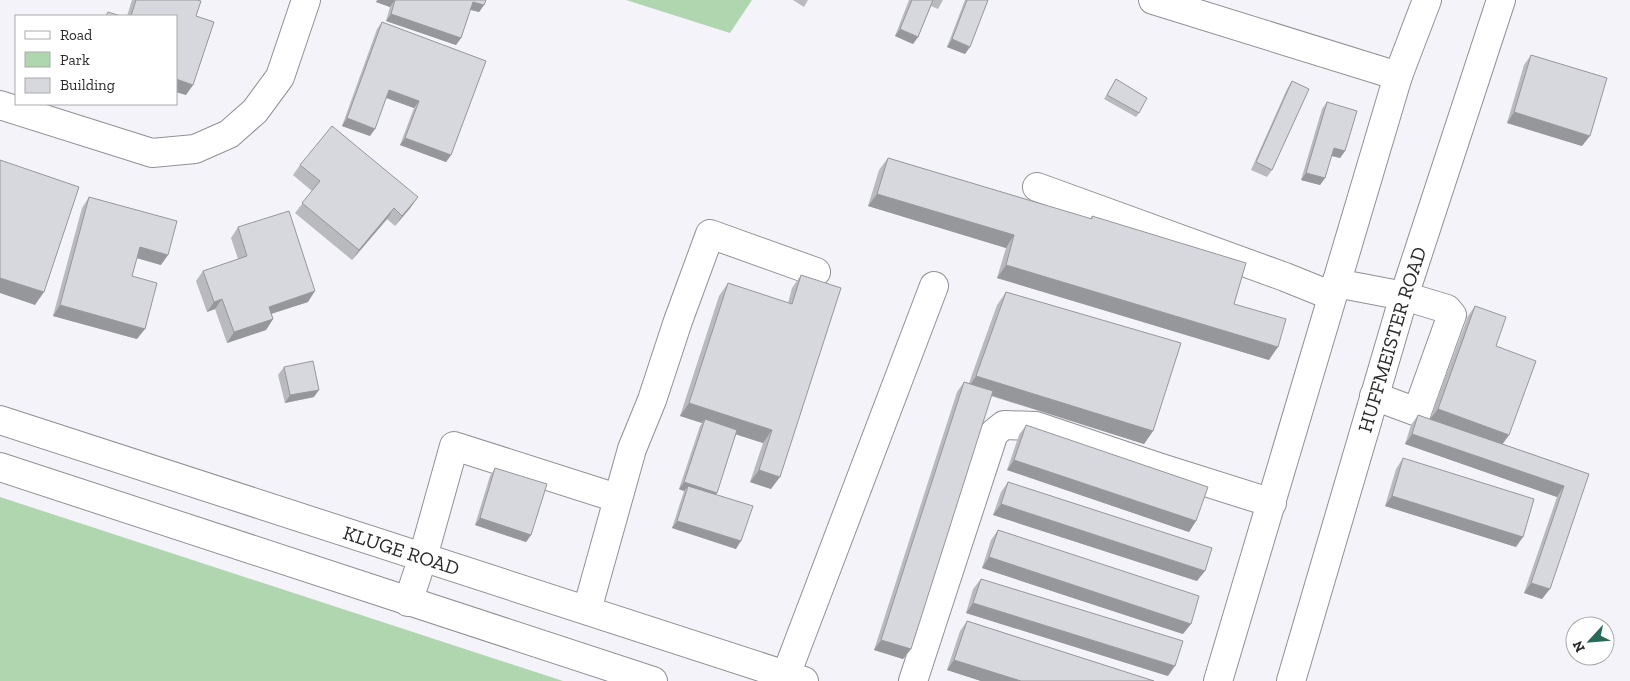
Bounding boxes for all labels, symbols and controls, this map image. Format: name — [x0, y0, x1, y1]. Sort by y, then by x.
legend — [15, 15, 178, 105]
text: Road — [60, 26, 93, 44]
text: Park — [60, 51, 90, 69]
text: Building — [60, 76, 115, 94]
street label: HUFFMEISTER ROAD — [1353, 244, 1431, 435]
street label: KLUGE ROAD — [340, 520, 463, 580]
north arrow — [1565, 616, 1615, 666]
text: N — [1569, 638, 1589, 655]

